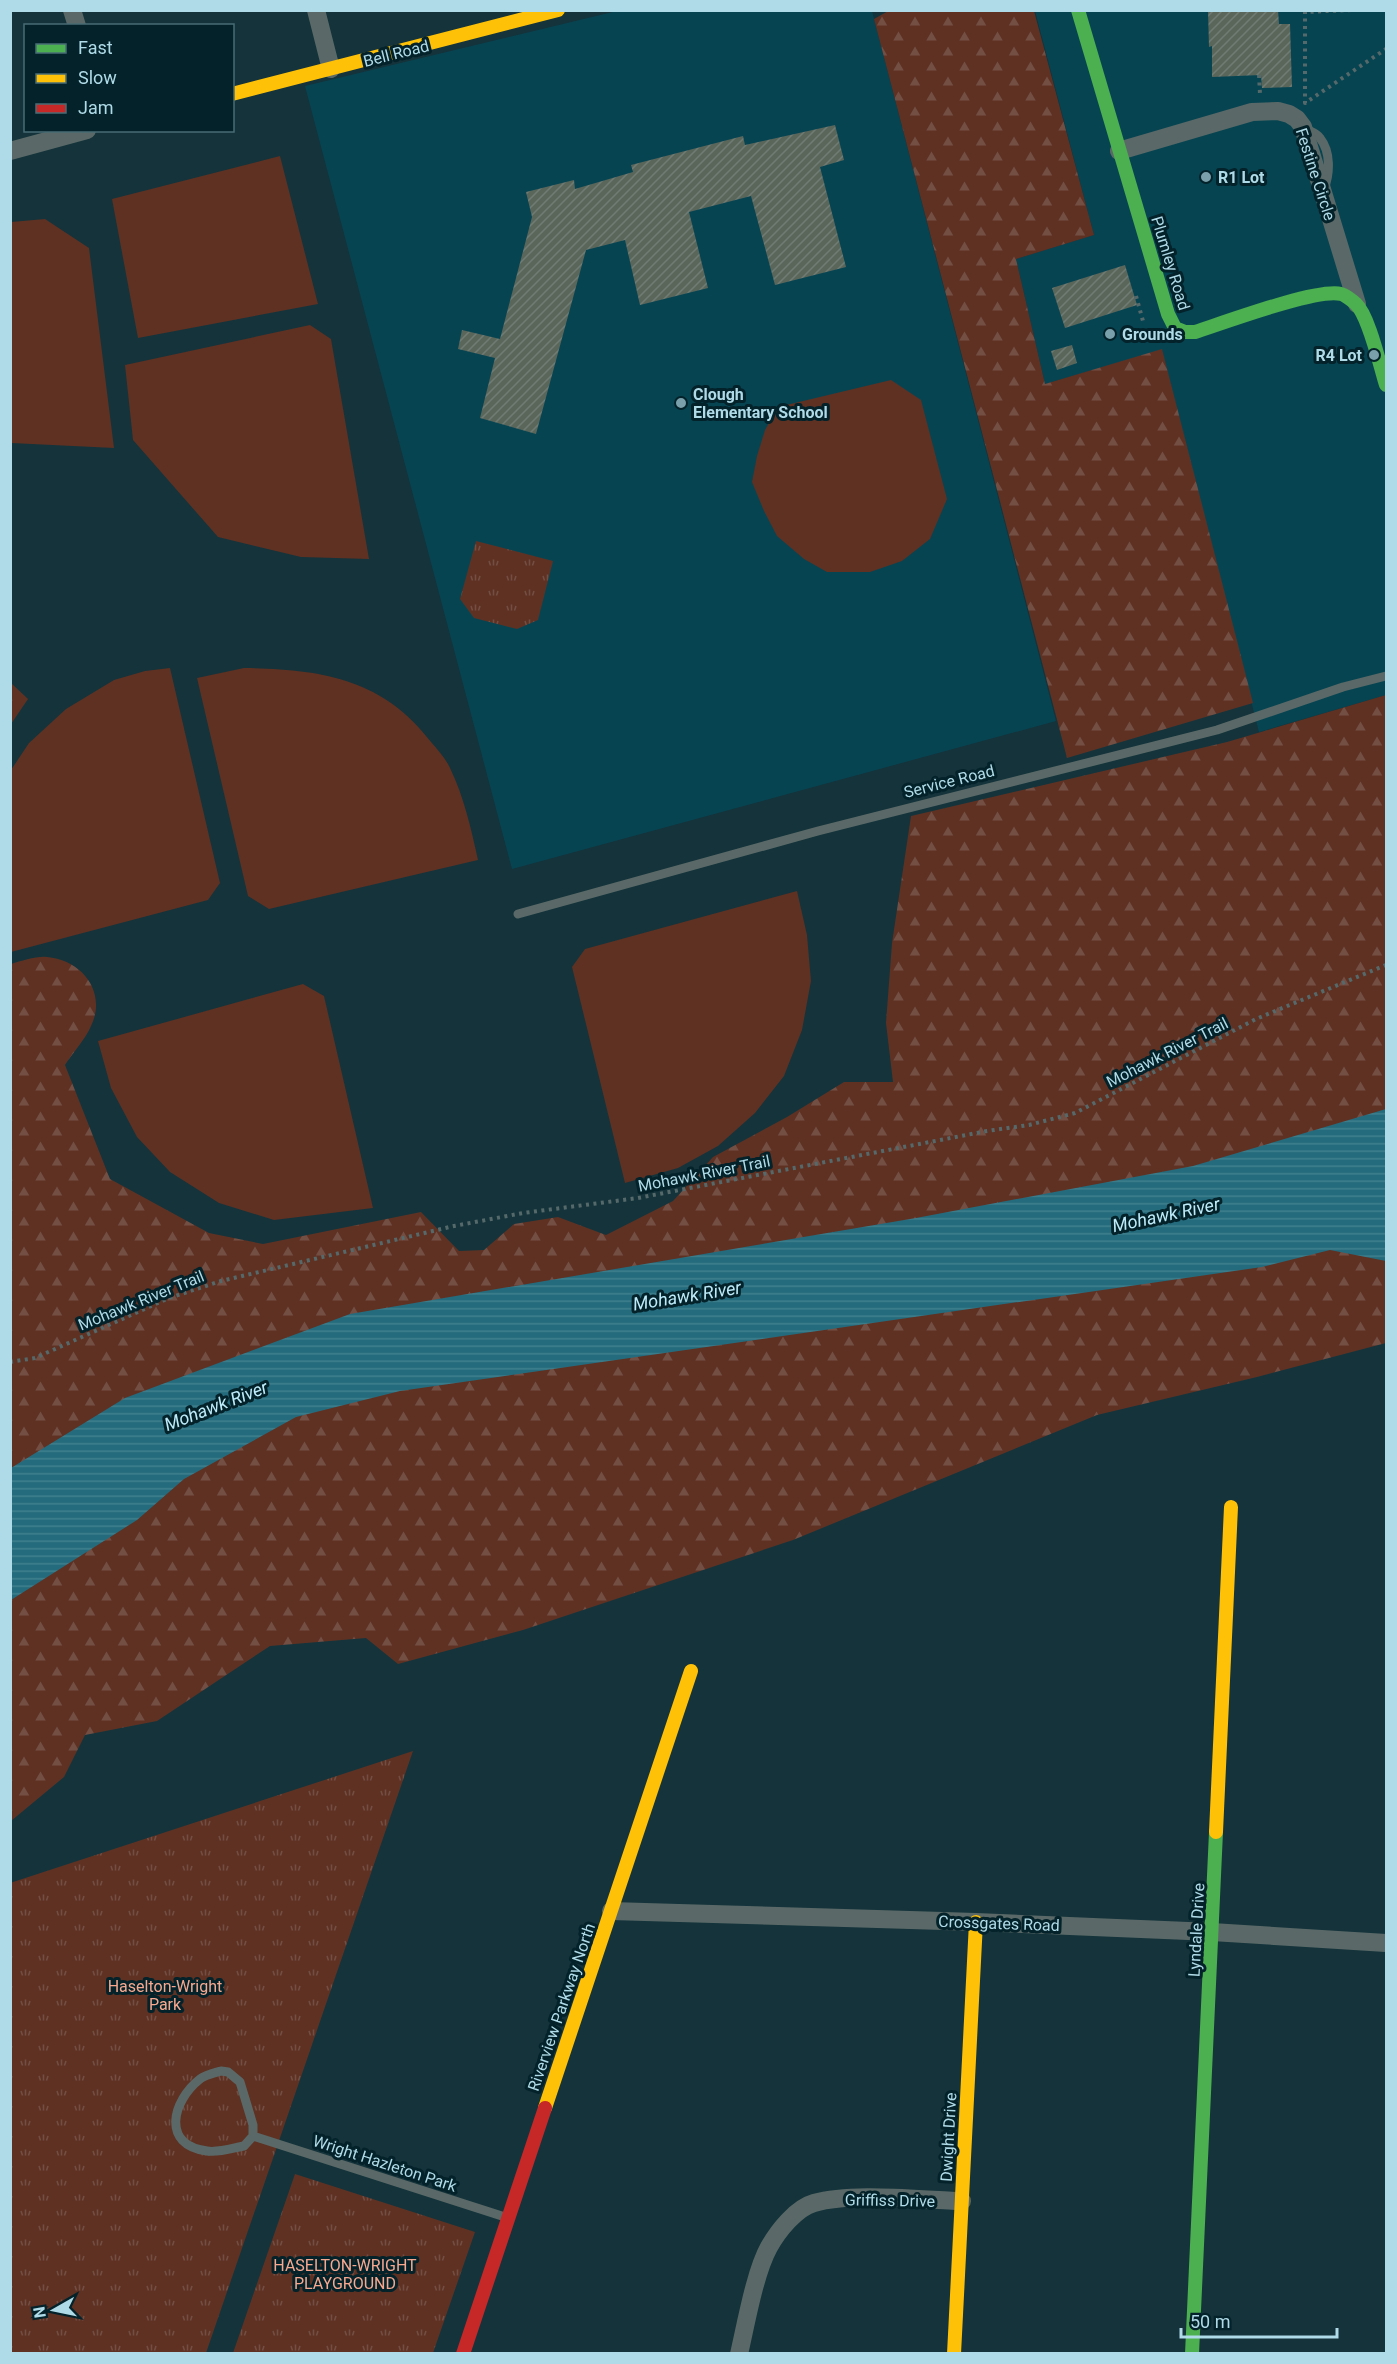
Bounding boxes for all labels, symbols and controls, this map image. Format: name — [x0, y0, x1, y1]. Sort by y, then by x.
legend — [24, 24, 234, 132]
street label: Bell Road — [361, 36, 431, 71]
text: Fast — [78, 37, 113, 58]
text: Slow — [78, 67, 117, 88]
text: Jam — [78, 97, 114, 118]
street label: Festine Circle — [1292, 125, 1339, 223]
place label: R1 Lot — [1218, 168, 1265, 187]
marker: R1 Lot — [1199, 170, 1213, 184]
street label: Plumley Road — [1147, 214, 1194, 312]
place label: Grounds — [1122, 325, 1183, 344]
marker: Grounds — [1103, 327, 1117, 341]
place label: R4 Lot — [1315, 346, 1363, 365]
marker: R4 Lot — [1367, 348, 1381, 362]
place label: Clough Elementary School — [693, 385, 828, 422]
marker: Clough Elementary School — [674, 396, 688, 410]
street label: Service Road — [902, 761, 996, 802]
street label: Mohawk River Trail — [1103, 1014, 1231, 1091]
street label: Mohawk River Trail — [636, 1151, 772, 1196]
water label: Mohawk River — [1110, 1193, 1223, 1236]
street label: Mohawk River Trail — [75, 1267, 207, 1334]
water label: Mohawk River — [631, 1276, 744, 1314]
water label: Mohawk River — [161, 1376, 272, 1435]
street label: Lyndale Drive — [1185, 1883, 1208, 1977]
street label: Crossgates Road — [938, 1912, 1060, 1935]
street label: Riverview Parkway North — [524, 1921, 599, 2094]
park label: Haselton-Wright Park — [108, 1977, 222, 2014]
street label: Dwight Drive — [937, 2092, 960, 2182]
street label: Wright Hazleton Park — [311, 2131, 460, 2196]
street label: Griffiss Drive — [845, 2190, 935, 2211]
park label: HASELTON-WRIGHT PLAYGROUND — [273, 2256, 417, 2293]
north arrow — [24, 2280, 84, 2340]
scale bar — [1181, 2301, 1337, 2339]
text: N — [29, 2305, 50, 2319]
text: 50 m — [1190, 2311, 1230, 2332]

